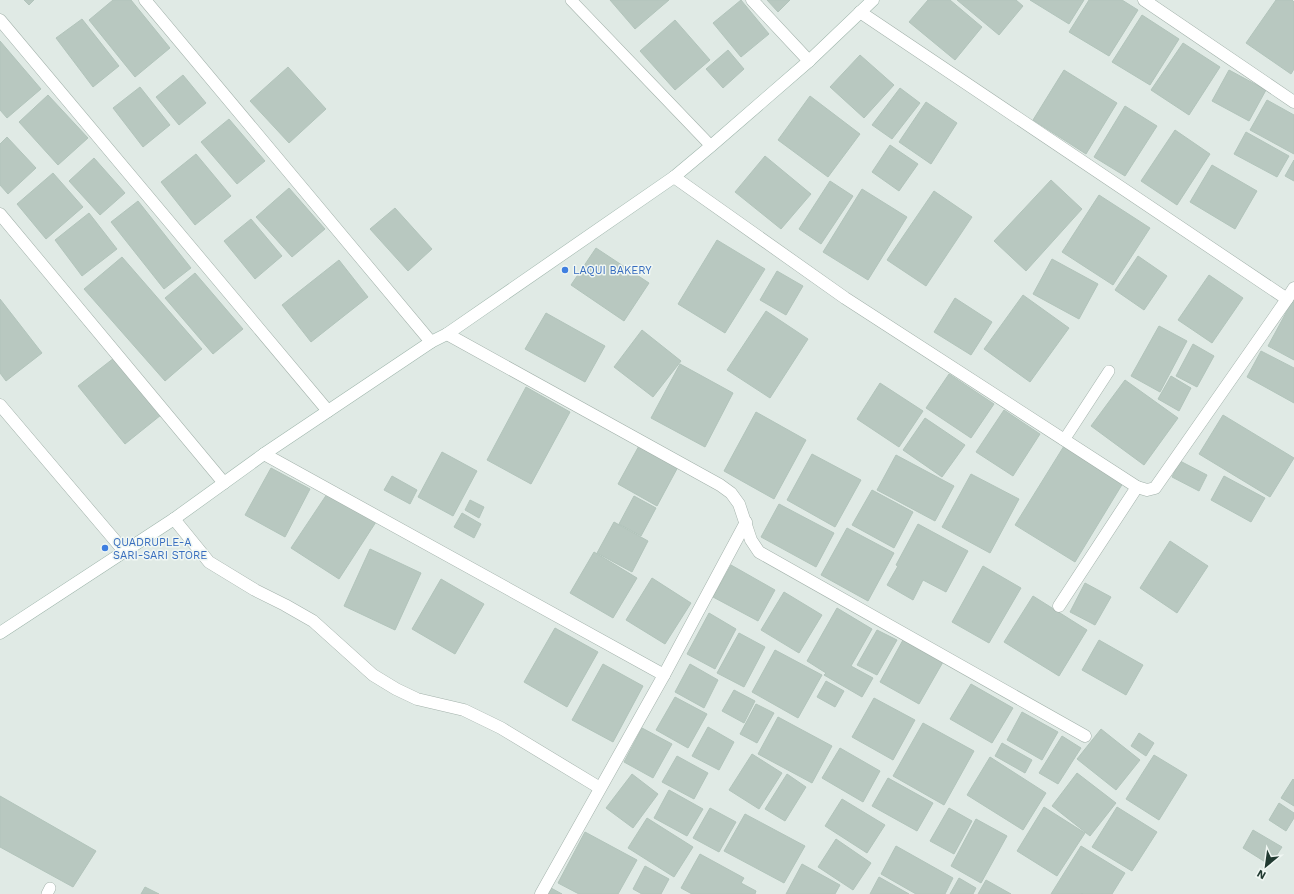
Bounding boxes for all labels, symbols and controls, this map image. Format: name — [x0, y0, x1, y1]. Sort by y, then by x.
place label: LAQUI BAKERY — [573, 264, 652, 277]
marker: LAQUI BAKERY — [560, 265, 570, 275]
place label: QUADRUPLE-A SARI-SARI STORE — [113, 536, 207, 562]
marker: QUADRUPLE-A SARI-SARI STORE — [100, 543, 110, 553]
north arrow — [1246, 846, 1286, 886]
text: N — [1255, 867, 1268, 882]

